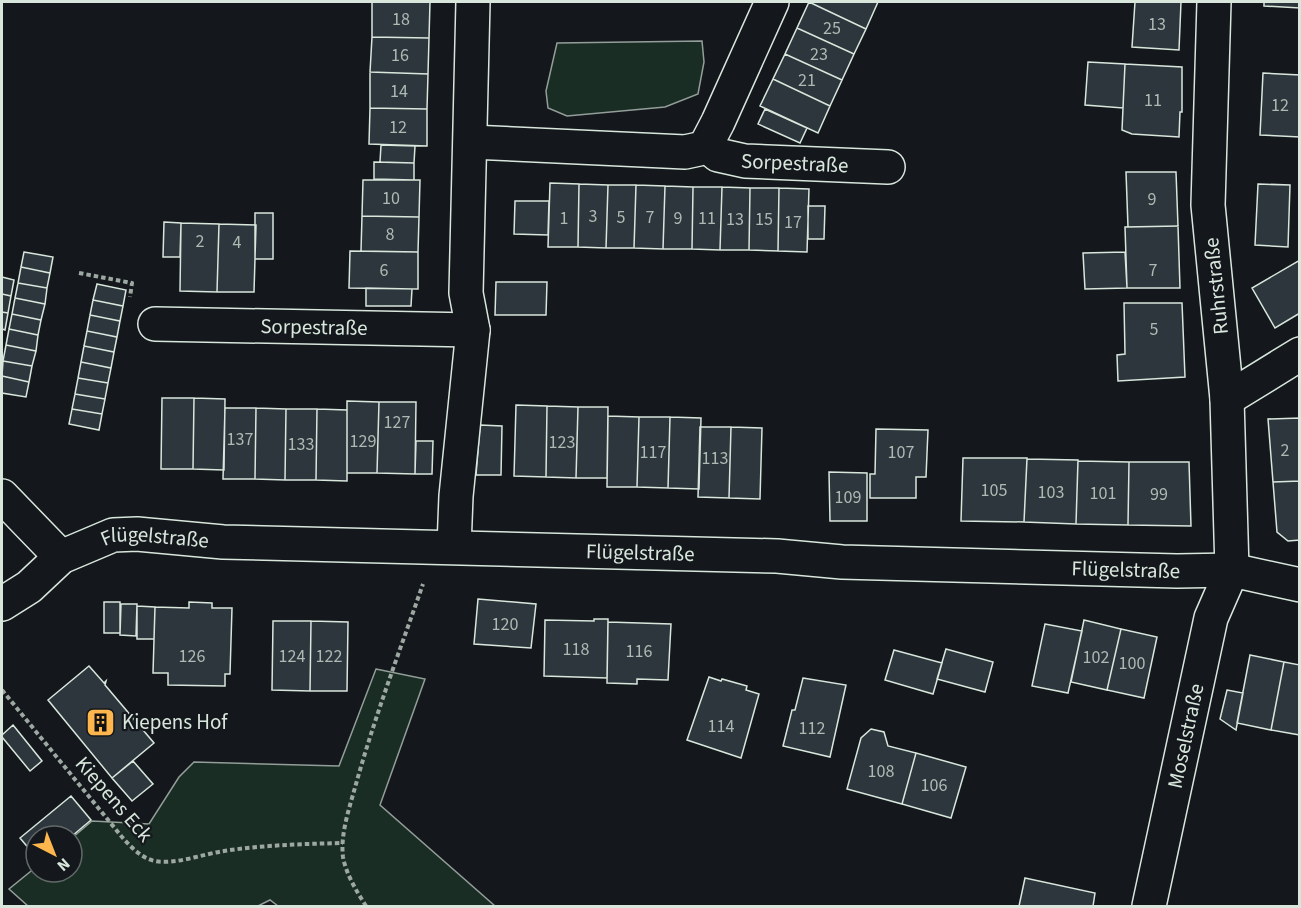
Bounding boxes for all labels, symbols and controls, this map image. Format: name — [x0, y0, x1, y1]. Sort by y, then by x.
house number: 18 — [392, 7, 410, 32]
house number: 13 — [1148, 12, 1166, 37]
house number: 25 — [823, 16, 841, 41]
house number: 23 — [810, 42, 828, 67]
house number: 16 — [391, 43, 409, 68]
house number: 21 — [798, 68, 816, 93]
house number: 14 — [390, 79, 408, 104]
house number: 11 — [1144, 88, 1162, 113]
house number: 12 — [1271, 93, 1289, 118]
house number: 12 — [389, 115, 407, 140]
street label: Sorpestraße — [740, 146, 849, 180]
house number: 10 — [382, 186, 400, 211]
house number: 9 — [1148, 187, 1157, 212]
house number: 3 — [589, 204, 598, 229]
house number: 5 — [617, 205, 626, 230]
house number: 7 — [646, 205, 655, 230]
house number: 1 — [560, 206, 568, 231]
house number: 9 — [674, 206, 683, 231]
house number: 11 — [698, 206, 716, 231]
house number: 13 — [726, 207, 744, 232]
house number: 15 — [755, 207, 773, 232]
house number: 17 — [784, 210, 802, 235]
house number: 8 — [386, 222, 395, 247]
house number: 2 — [196, 229, 205, 254]
house number: 4 — [233, 230, 242, 255]
street label: Ruhrstraße — [1196, 236, 1236, 336]
house number: 6 — [380, 258, 389, 283]
house number: 7 — [1149, 258, 1158, 283]
street label: Sorpestraße — [260, 311, 368, 343]
house number: 5 — [1150, 317, 1159, 342]
house number: 127 — [384, 410, 410, 435]
house number: 137 — [227, 427, 253, 452]
house number: 129 — [350, 429, 376, 454]
house number: 123 — [549, 430, 575, 455]
house number: 133 — [288, 432, 314, 457]
house number: 2 — [1281, 438, 1290, 463]
house number: 117 — [640, 440, 666, 465]
house number: 107 — [888, 440, 914, 465]
house number: 113 — [702, 446, 728, 471]
house number: 105 — [981, 478, 1007, 503]
house number: 103 — [1038, 480, 1064, 505]
house number: 101 — [1090, 481, 1116, 506]
house number: 99 — [1150, 482, 1168, 507]
house number: 109 — [835, 485, 861, 510]
street label: Flügelstraße — [96, 519, 210, 556]
street label: Flügelstraße — [586, 536, 695, 569]
street label: Flügelstraße — [1071, 553, 1181, 586]
house number: 120 — [492, 612, 518, 637]
house number: 118 — [563, 637, 589, 662]
house number: 116 — [626, 639, 652, 664]
house number: 126 — [179, 644, 205, 669]
house number: 124 — [279, 644, 305, 669]
house number: 122 — [316, 644, 342, 669]
house number: 102 — [1083, 645, 1109, 670]
house number: 100 — [1119, 651, 1145, 676]
street label: Moselstraße — [1160, 681, 1212, 791]
building icon: Kiepens Hof — [85, 706, 117, 738]
place label: Kiepens Hof — [122, 707, 228, 737]
house number: 114 — [708, 714, 734, 739]
house number: 112 — [799, 716, 825, 741]
street label: Kiepens Eck — [68, 749, 160, 849]
house number: 108 — [868, 759, 894, 784]
house number: 106 — [921, 773, 947, 798]
north arrow — [24, 824, 84, 884]
text: N — [52, 853, 75, 876]

